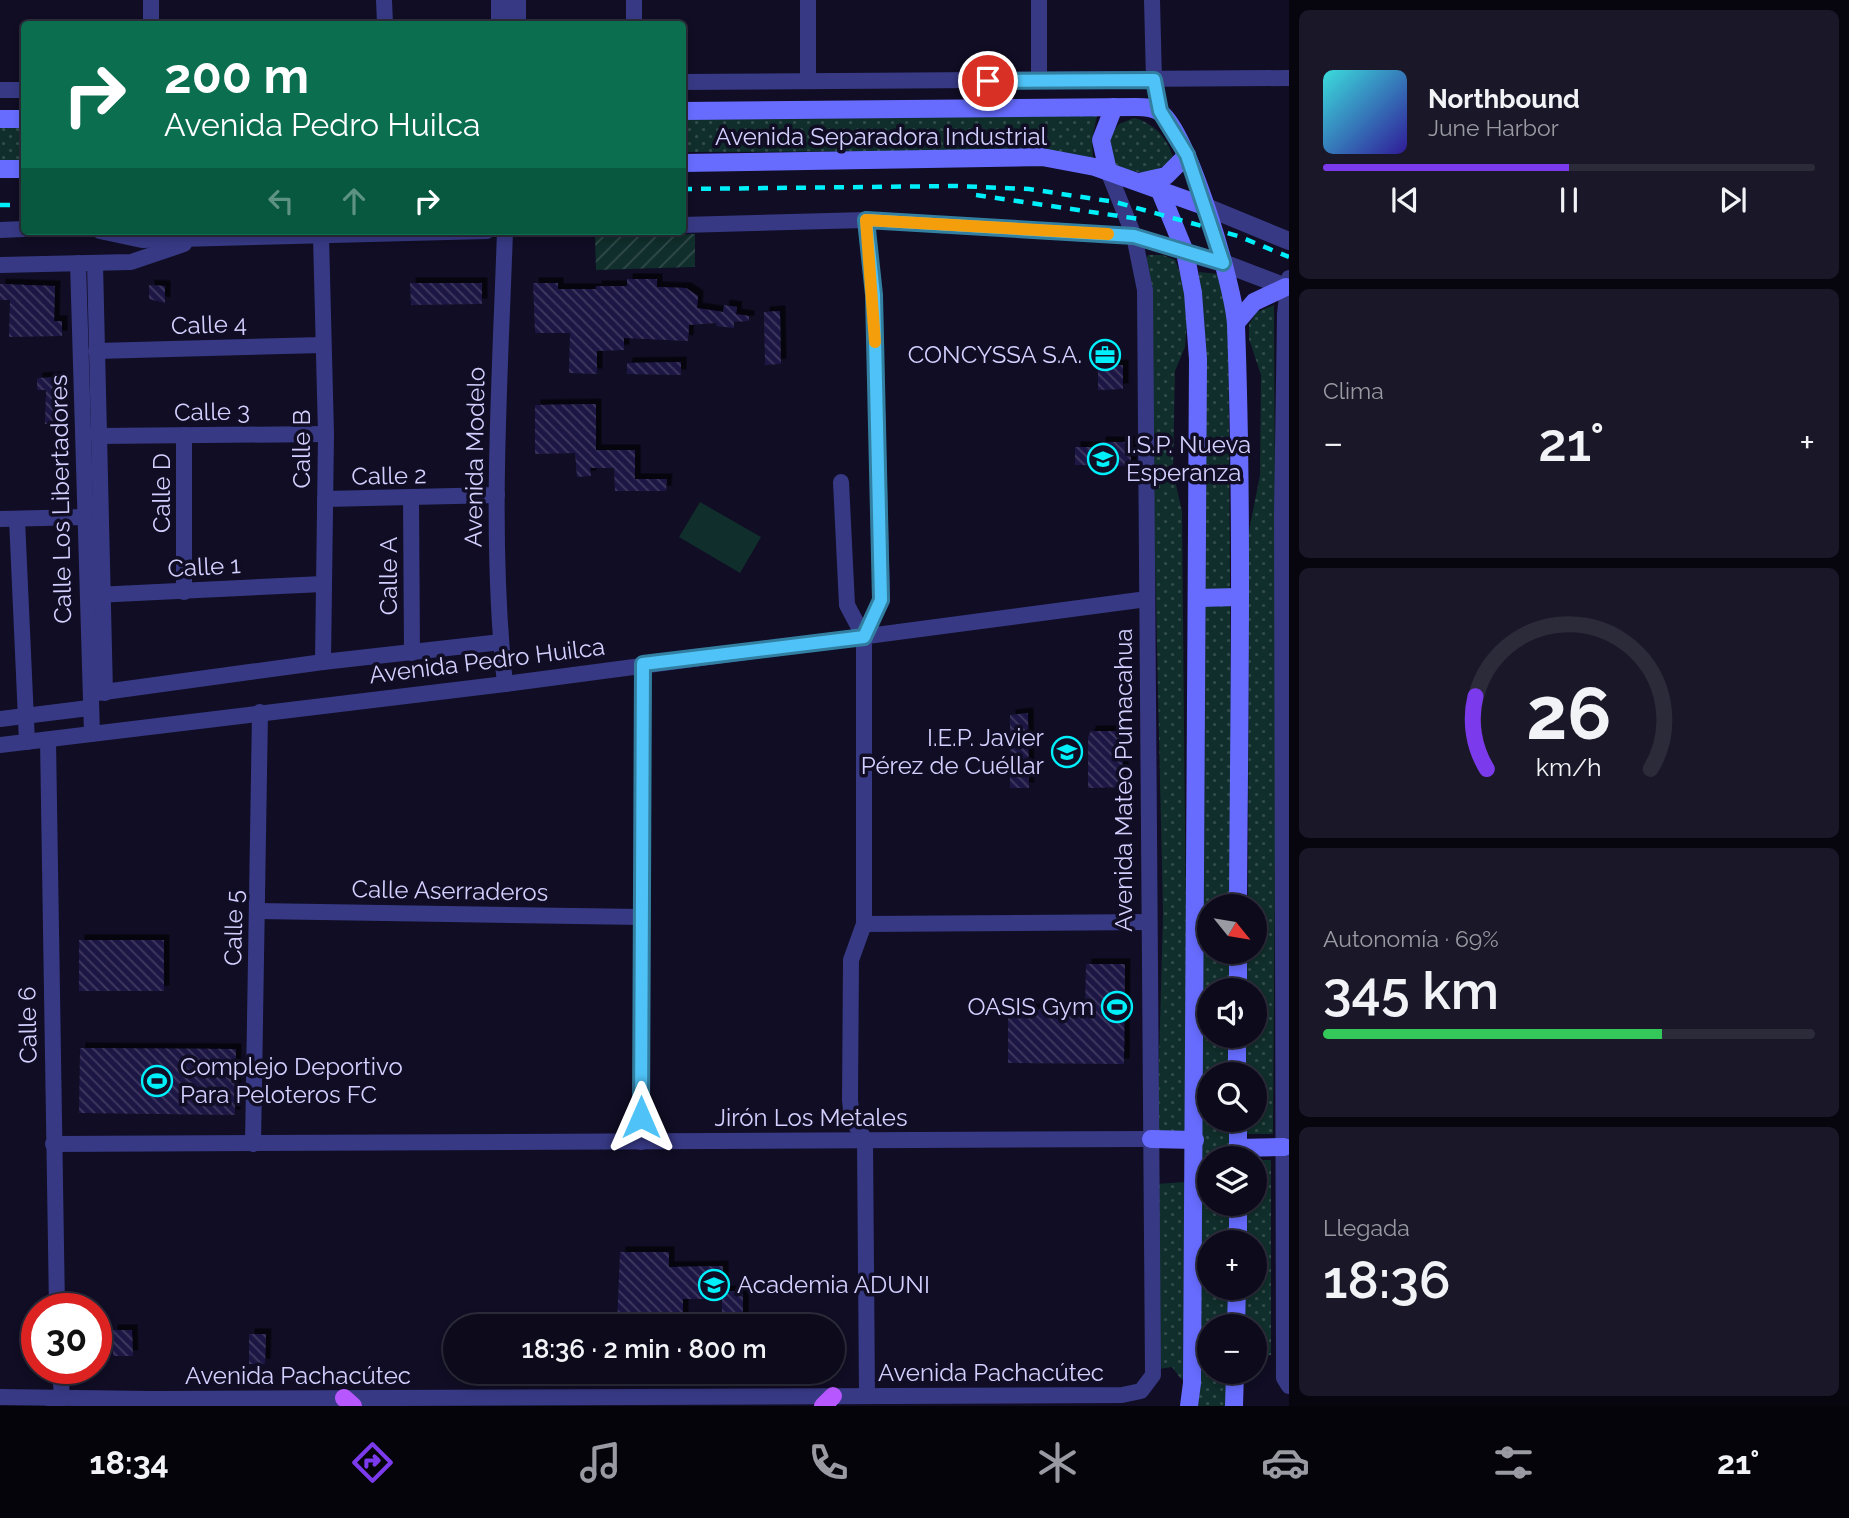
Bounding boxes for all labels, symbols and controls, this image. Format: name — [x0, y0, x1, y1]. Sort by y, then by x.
text: 200 m — [164, 47, 309, 104]
icon: right — [49, 49, 140, 140]
pin — [958, 51, 1018, 111]
icon: arrive — [969, 62, 1007, 100]
text: Northbound — [1428, 84, 1580, 114]
text: Avenida Pedro Huilca — [164, 106, 481, 143]
text: June Harbor — [1428, 114, 1559, 141]
street label: Avenida Separadora Industrial — [715, 122, 1047, 151]
icon: previous — [1386, 181, 1424, 219]
icon: pause — [1550, 181, 1588, 219]
icon: next — [1714, 181, 1752, 219]
icon: left — [262, 182, 300, 220]
icon: ahead — [335, 182, 373, 220]
icon: right — [408, 182, 446, 220]
street label: Calle 4 — [171, 309, 247, 340]
office icon: CONCYSSA S.A. — [1088, 338, 1122, 372]
place label: CONCYSSA S.A. — [908, 340, 1082, 369]
street label: Avenida Modelo — [458, 367, 491, 547]
street label: Calle Los Libertadores — [44, 374, 77, 624]
text: Clima — [1323, 377, 1384, 404]
street label: Calle 3 — [174, 396, 250, 427]
street label: Calle B — [287, 410, 316, 488]
text: 21° — [1538, 412, 1605, 473]
text: − — [1323, 420, 1343, 465]
text: + — [1799, 420, 1815, 465]
place label: I.S.P. Nueva Esperanza — [1126, 430, 1251, 487]
school or university icon: I.S.P. Nueva Esperanza — [1086, 442, 1120, 476]
street label: Calle D — [147, 453, 176, 533]
street label: Calle 2 — [351, 460, 427, 491]
street label: Calle A — [374, 537, 403, 615]
street label: Calle 1 — [167, 550, 241, 583]
street label: Avenida Mateo Pumacahua — [1109, 628, 1138, 932]
street label: Avenida Pedro Huilca — [367, 632, 607, 689]
text: 26 — [1526, 671, 1612, 756]
place label: I.E.P. Javier Pérez de Cuéllar — [861, 723, 1045, 780]
school or university icon: I.E.P. Javier Pérez de Cuéllar — [1050, 735, 1084, 769]
text: km/h — [1536, 752, 1602, 782]
street label: Calle Aserraderos — [351, 874, 549, 907]
street label: Calle 5 — [218, 890, 249, 966]
north arrow — [1197, 894, 1267, 964]
map controls — [1197, 894, 1267, 1384]
text: Autonomía · 69% — [1323, 925, 1499, 952]
text: 345 km — [1323, 960, 1499, 1021]
button: sound — [1197, 978, 1267, 1048]
street label: Calle 6 — [12, 986, 43, 1064]
sports icon: OASIS Gym — [1100, 990, 1134, 1024]
place label: OASIS Gym — [967, 992, 1094, 1021]
place label: Complejo Deportivo Para Peloteros FC — [180, 1052, 403, 1109]
button: search — [1197, 1062, 1267, 1132]
sports icon: Complejo Deportivo Para Peloteros FC — [140, 1064, 174, 1098]
position arrow — [604, 1080, 678, 1154]
street label: Jirón Los Metales — [714, 1103, 908, 1132]
button: layers — [1197, 1146, 1267, 1216]
text: Llegada — [1323, 1214, 1410, 1241]
button: + — [1197, 1230, 1267, 1300]
text: 18:36 — [1323, 1249, 1450, 1310]
school or university icon: Academia ADUNI — [697, 1268, 731, 1302]
place label: Academia ADUNI — [737, 1270, 930, 1299]
speed limit sign: 30 — [21, 1293, 112, 1384]
button: − — [1197, 1314, 1267, 1384]
text: 18:36 · 2 min · 800 m — [521, 1334, 767, 1364]
street label: Avenida Pachacútec — [878, 1358, 1104, 1387]
street label: Avenida Pachacútec — [185, 1361, 411, 1390]
icon: directions — [348, 1438, 397, 1487]
icon: music — [576, 1438, 625, 1487]
icon: phone — [804, 1438, 853, 1487]
icon: climate — [1033, 1438, 1082, 1487]
icon: car — [1261, 1438, 1310, 1487]
icon: filters — [1489, 1438, 1538, 1487]
text: 18:34 — [90, 1444, 169, 1481]
text: 21° — [1717, 1444, 1759, 1481]

